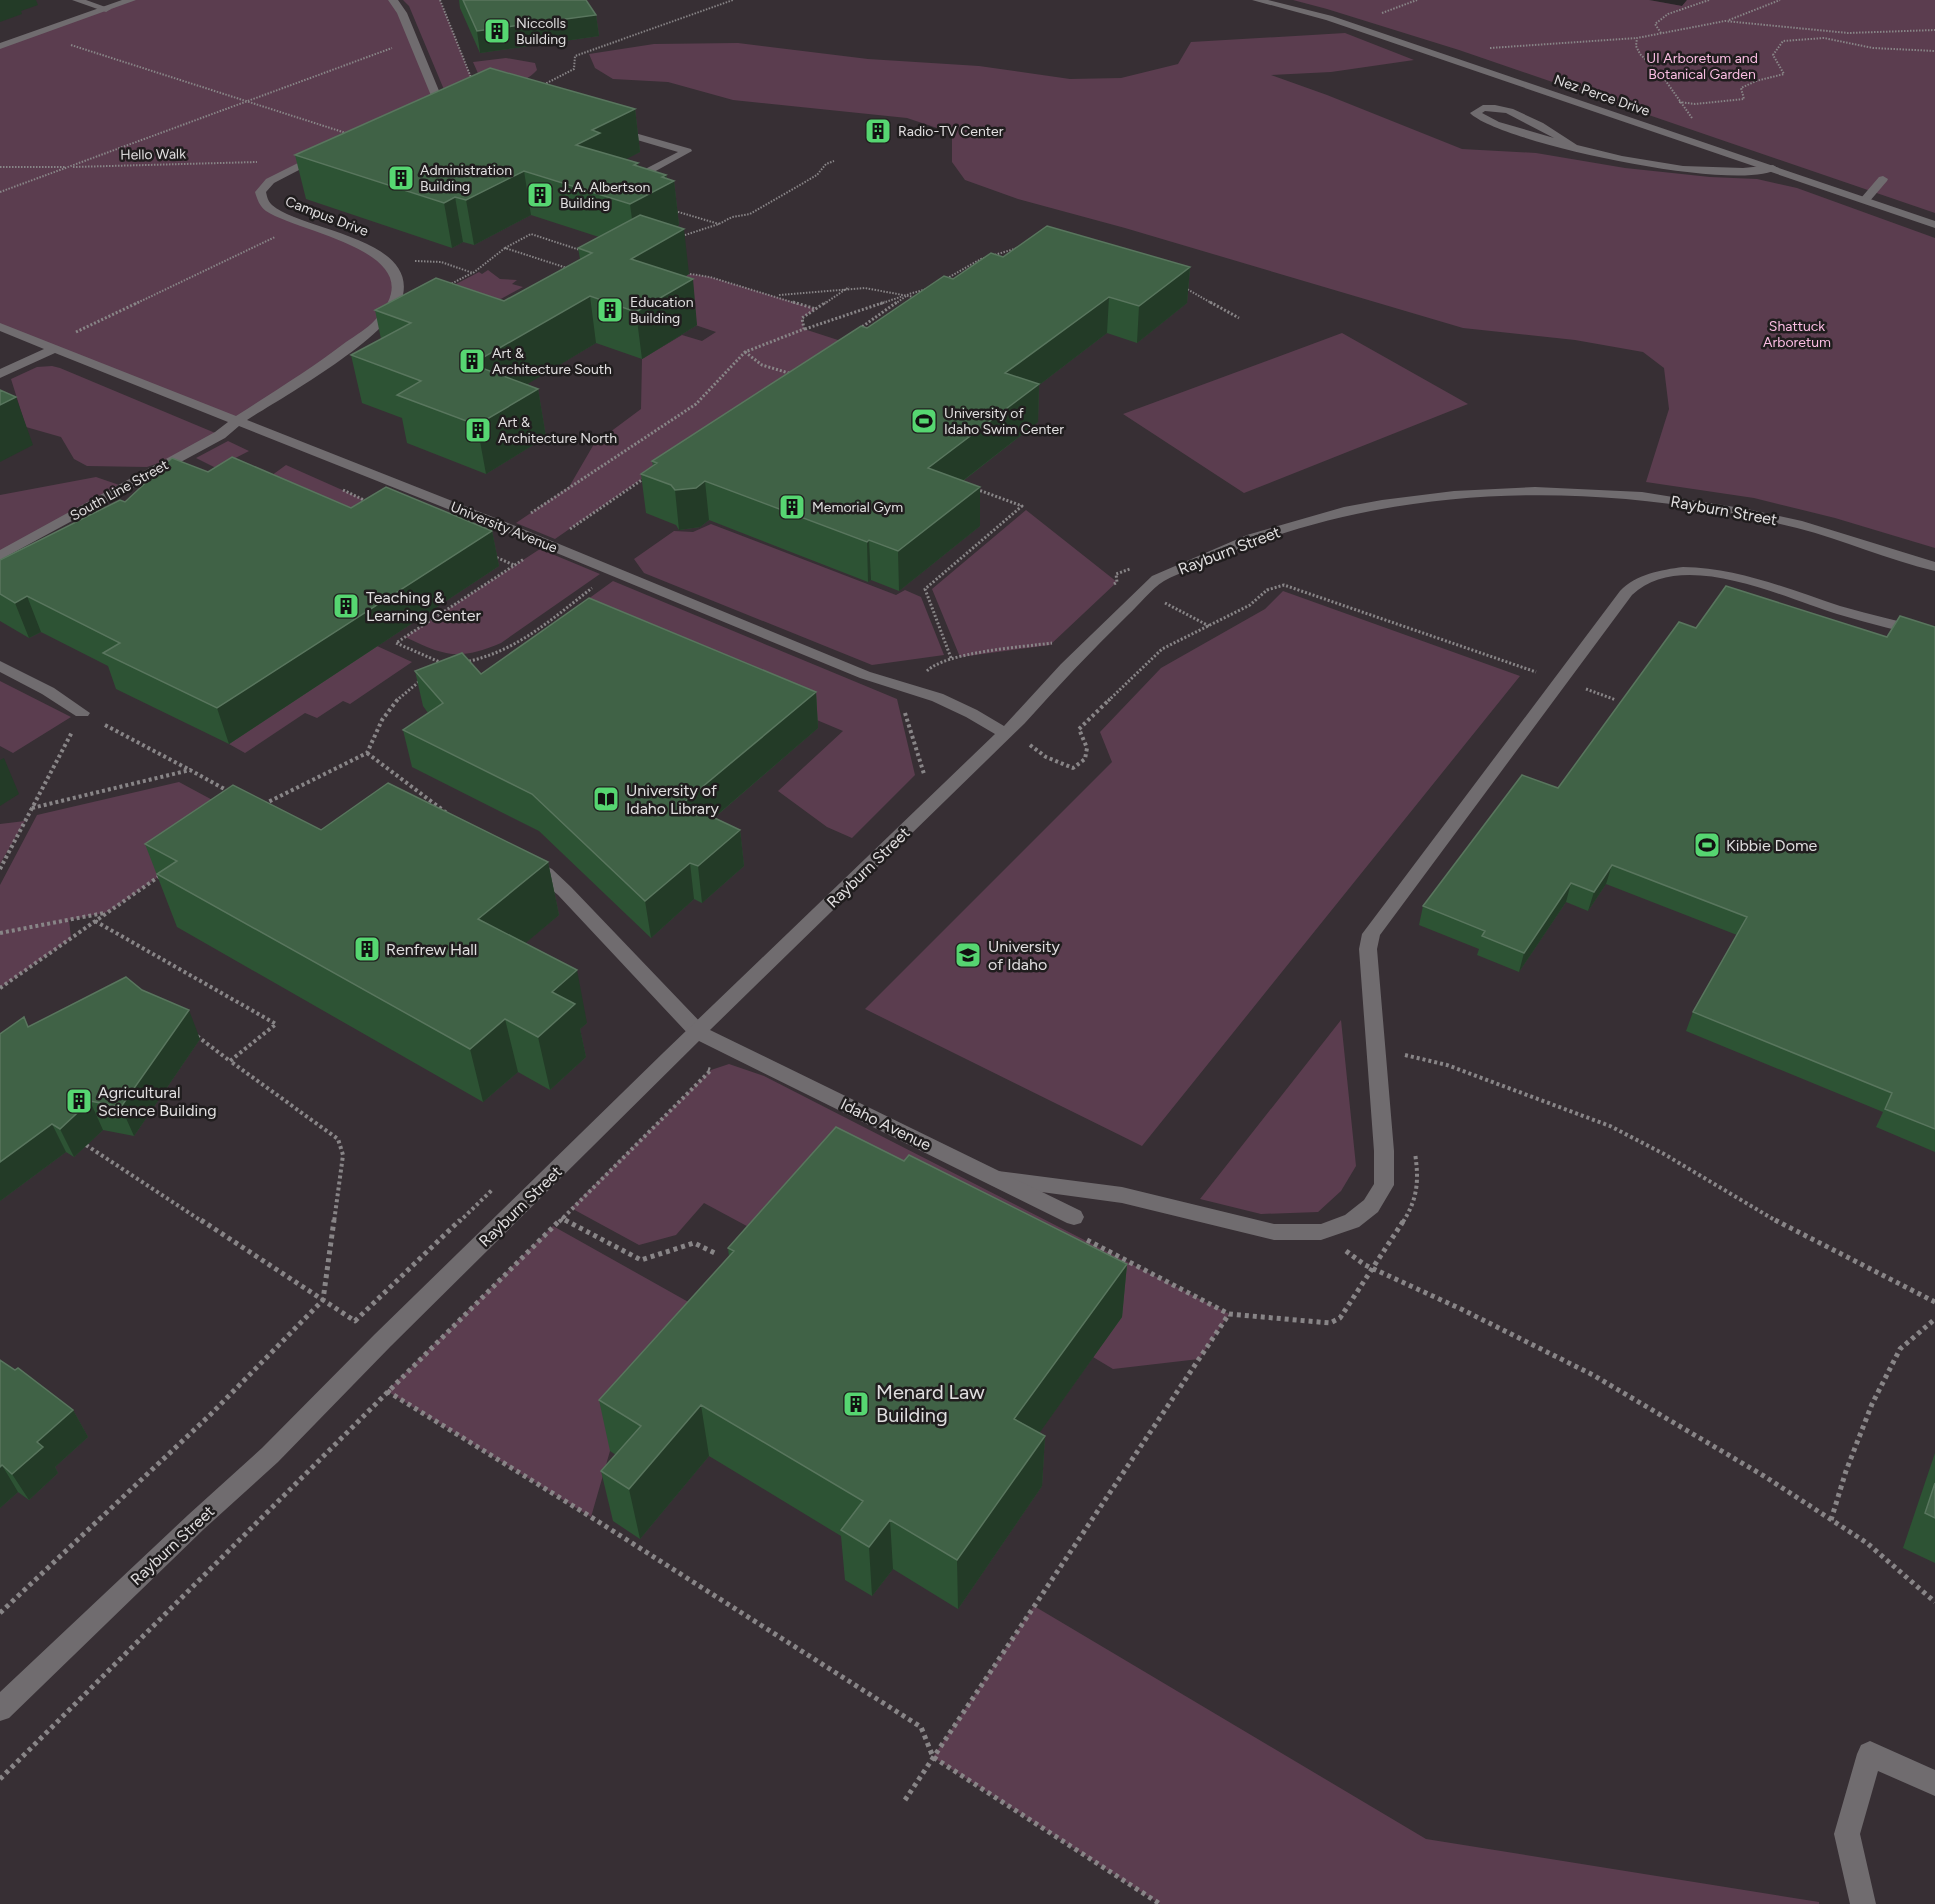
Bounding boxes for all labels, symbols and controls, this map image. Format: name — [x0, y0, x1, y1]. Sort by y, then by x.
place label: Niccolls Building — [516, 15, 566, 48]
building icon: Niccolls Building — [482, 16, 512, 46]
park label: UI Arboretum and Botanical Garden — [1646, 50, 1758, 83]
street label: Nez Perce Drive — [1552, 71, 1652, 120]
building icon: Radio-TV Center — [863, 116, 893, 146]
place label: Radio-TV Center — [898, 123, 1004, 140]
street label: Hello Walk — [120, 145, 186, 164]
place label: Administration Building — [420, 162, 512, 195]
building icon: Administration Building — [386, 163, 416, 193]
place label: J. A. Albertson Building — [560, 179, 651, 212]
building icon: J. A. Albertson Building — [525, 180, 555, 210]
street label: Campus Drive — [283, 193, 371, 240]
place label: Education Building — [630, 294, 694, 327]
building icon: Education Building — [595, 295, 625, 325]
park label: Shattuck Arboretum — [1763, 318, 1831, 351]
place label: Art & Architecture South — [492, 345, 612, 378]
building icon: Art & Architecture South — [457, 346, 487, 376]
place label: University of Idaho Swim Center — [944, 405, 1064, 438]
sports icon: University of Idaho Swim Center — [909, 406, 939, 436]
place label: Art & Architecture North — [498, 414, 617, 447]
building icon: Art & Architecture North — [463, 415, 493, 445]
street label: South Line Street — [67, 456, 171, 524]
building icon: Memorial Gym — [777, 492, 807, 522]
street label: Rayburn Street — [1669, 492, 1779, 529]
street label: University Avenue — [448, 498, 560, 557]
place label: Memorial Gym — [812, 499, 903, 516]
street label: Rayburn Street — [1175, 522, 1283, 579]
place label: Teaching & Learning Center — [366, 588, 481, 625]
building icon: Teaching & Learning Center — [331, 591, 361, 621]
place label: University of Idaho Library — [626, 781, 719, 818]
library icon: University of Idaho Library — [591, 784, 621, 814]
street label: Rayburn Street — [823, 823, 914, 912]
sports icon: Kibbie Dome — [1692, 830, 1722, 860]
place label: Kibbie Dome — [1726, 836, 1818, 855]
building icon: Renfrew Hall — [352, 934, 382, 964]
place label: University of Idaho — [988, 937, 1060, 974]
place label: Renfrew Hall — [386, 940, 477, 959]
school or university icon: University of Idaho — [953, 940, 983, 970]
place label: Agricultural Science Building — [98, 1083, 217, 1120]
building icon: Agricultural Science Building — [64, 1086, 94, 1116]
street label: Idaho Avenue — [838, 1094, 934, 1155]
street label: Rayburn Street — [475, 1162, 566, 1251]
place label: Menard Law Building — [876, 1380, 985, 1427]
building icon: Menard Law Building — [841, 1389, 871, 1419]
street label: Rayburn Street — [126, 1502, 218, 1589]

